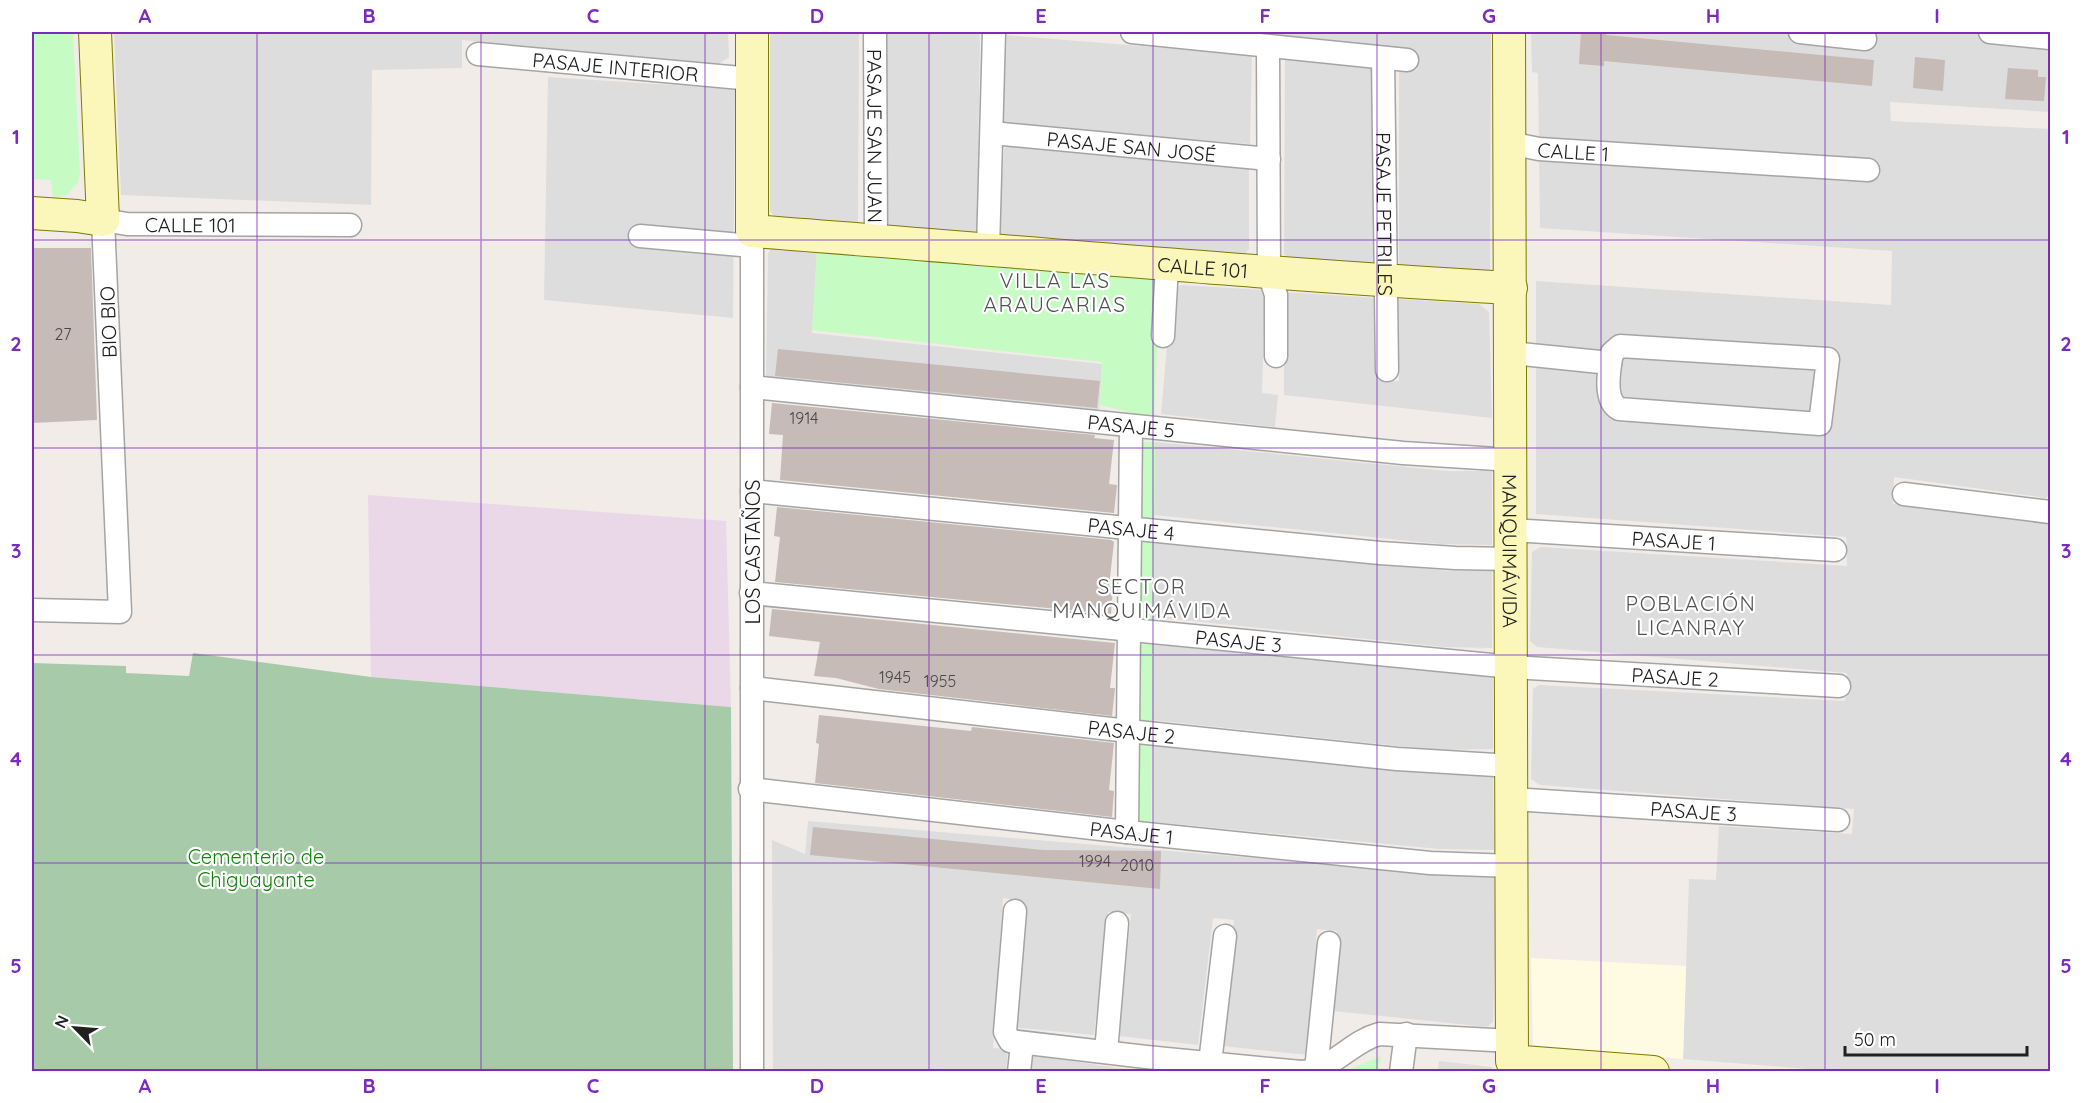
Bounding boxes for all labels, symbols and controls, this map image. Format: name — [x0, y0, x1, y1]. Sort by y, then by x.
text: A — [139, 3, 152, 28]
text: B — [362, 3, 376, 28]
text: C — [587, 3, 600, 28]
text: D — [810, 3, 824, 28]
text: E — [1035, 3, 1047, 28]
text: F — [1259, 3, 1271, 28]
text: G — [1482, 3, 1496, 28]
text: H — [1706, 3, 1720, 28]
text: I — [1934, 3, 1940, 28]
street label: PASAJE INTERIOR — [531, 47, 700, 87]
street label: PASAJE SAN JUAN — [863, 49, 888, 223]
text: 1 — [12, 124, 20, 149]
text: 1 — [2062, 124, 2070, 149]
street label: PASAJE SAN JOSÉ — [1045, 126, 1217, 166]
street label: PASAJE PETRILES — [1371, 132, 1399, 296]
street label: CALLE 1 — [1537, 136, 1610, 166]
street label: CALLE 101 — [145, 212, 236, 237]
street label: CALLE 101 — [1156, 251, 1249, 283]
district label: VILLA LAS ARAUCARIAS — [983, 267, 1127, 317]
street label: BIO BIO — [94, 286, 122, 358]
house number: 27 — [55, 324, 71, 344]
text: 2 — [10, 331, 22, 356]
text: 2 — [2060, 331, 2072, 356]
house number: 1914 — [789, 408, 819, 428]
street label: PASAJE 5 — [1086, 409, 1176, 442]
street label: MANQUIMÁVIDA — [1498, 474, 1523, 628]
street label: LOS CASTAÑOS — [740, 480, 765, 624]
street label: PASAJE 4 — [1087, 512, 1176, 545]
street label: PASAJE 1 — [1631, 525, 1716, 555]
text: 3 — [11, 538, 21, 563]
text: 3 — [2061, 538, 2071, 563]
district label: SECTOR MANQUIMÁVIDA — [1052, 573, 1232, 623]
district label: POBLACIÓN LICANRAY — [1626, 590, 1756, 640]
street label: PASAJE 3 — [1194, 624, 1283, 657]
street label: PASAJE 2 — [1631, 661, 1720, 692]
house number: 1945 — [879, 667, 911, 687]
house number: 1955 — [924, 671, 956, 691]
street label: PASAJE 2 — [1087, 714, 1176, 748]
text: 4 — [10, 746, 22, 771]
text: 4 — [2060, 746, 2072, 771]
street label: PASAJE 3 — [1649, 795, 1738, 826]
street label: PASAJE 1 — [1088, 815, 1175, 849]
park label: Cementerio de Chiguayante — [188, 844, 324, 892]
house number: 1994 — [1079, 851, 1111, 871]
house number: 2010 — [1120, 855, 1154, 875]
text: 5 — [10, 953, 22, 978]
text: 5 — [2060, 953, 2072, 978]
north arrow — [45, 998, 105, 1058]
text: N — [50, 1012, 73, 1031]
scale bar — [1845, 1019, 2026, 1057]
text: 50 m — [1854, 1028, 1896, 1051]
text: A — [139, 1073, 152, 1098]
text: B — [362, 1073, 376, 1098]
text: C — [587, 1073, 600, 1098]
text: D — [810, 1073, 824, 1098]
text: E — [1035, 1073, 1047, 1098]
text: F — [1259, 1073, 1271, 1098]
text: G — [1482, 1073, 1496, 1098]
text: H — [1706, 1073, 1720, 1098]
text: I — [1934, 1073, 1940, 1098]

